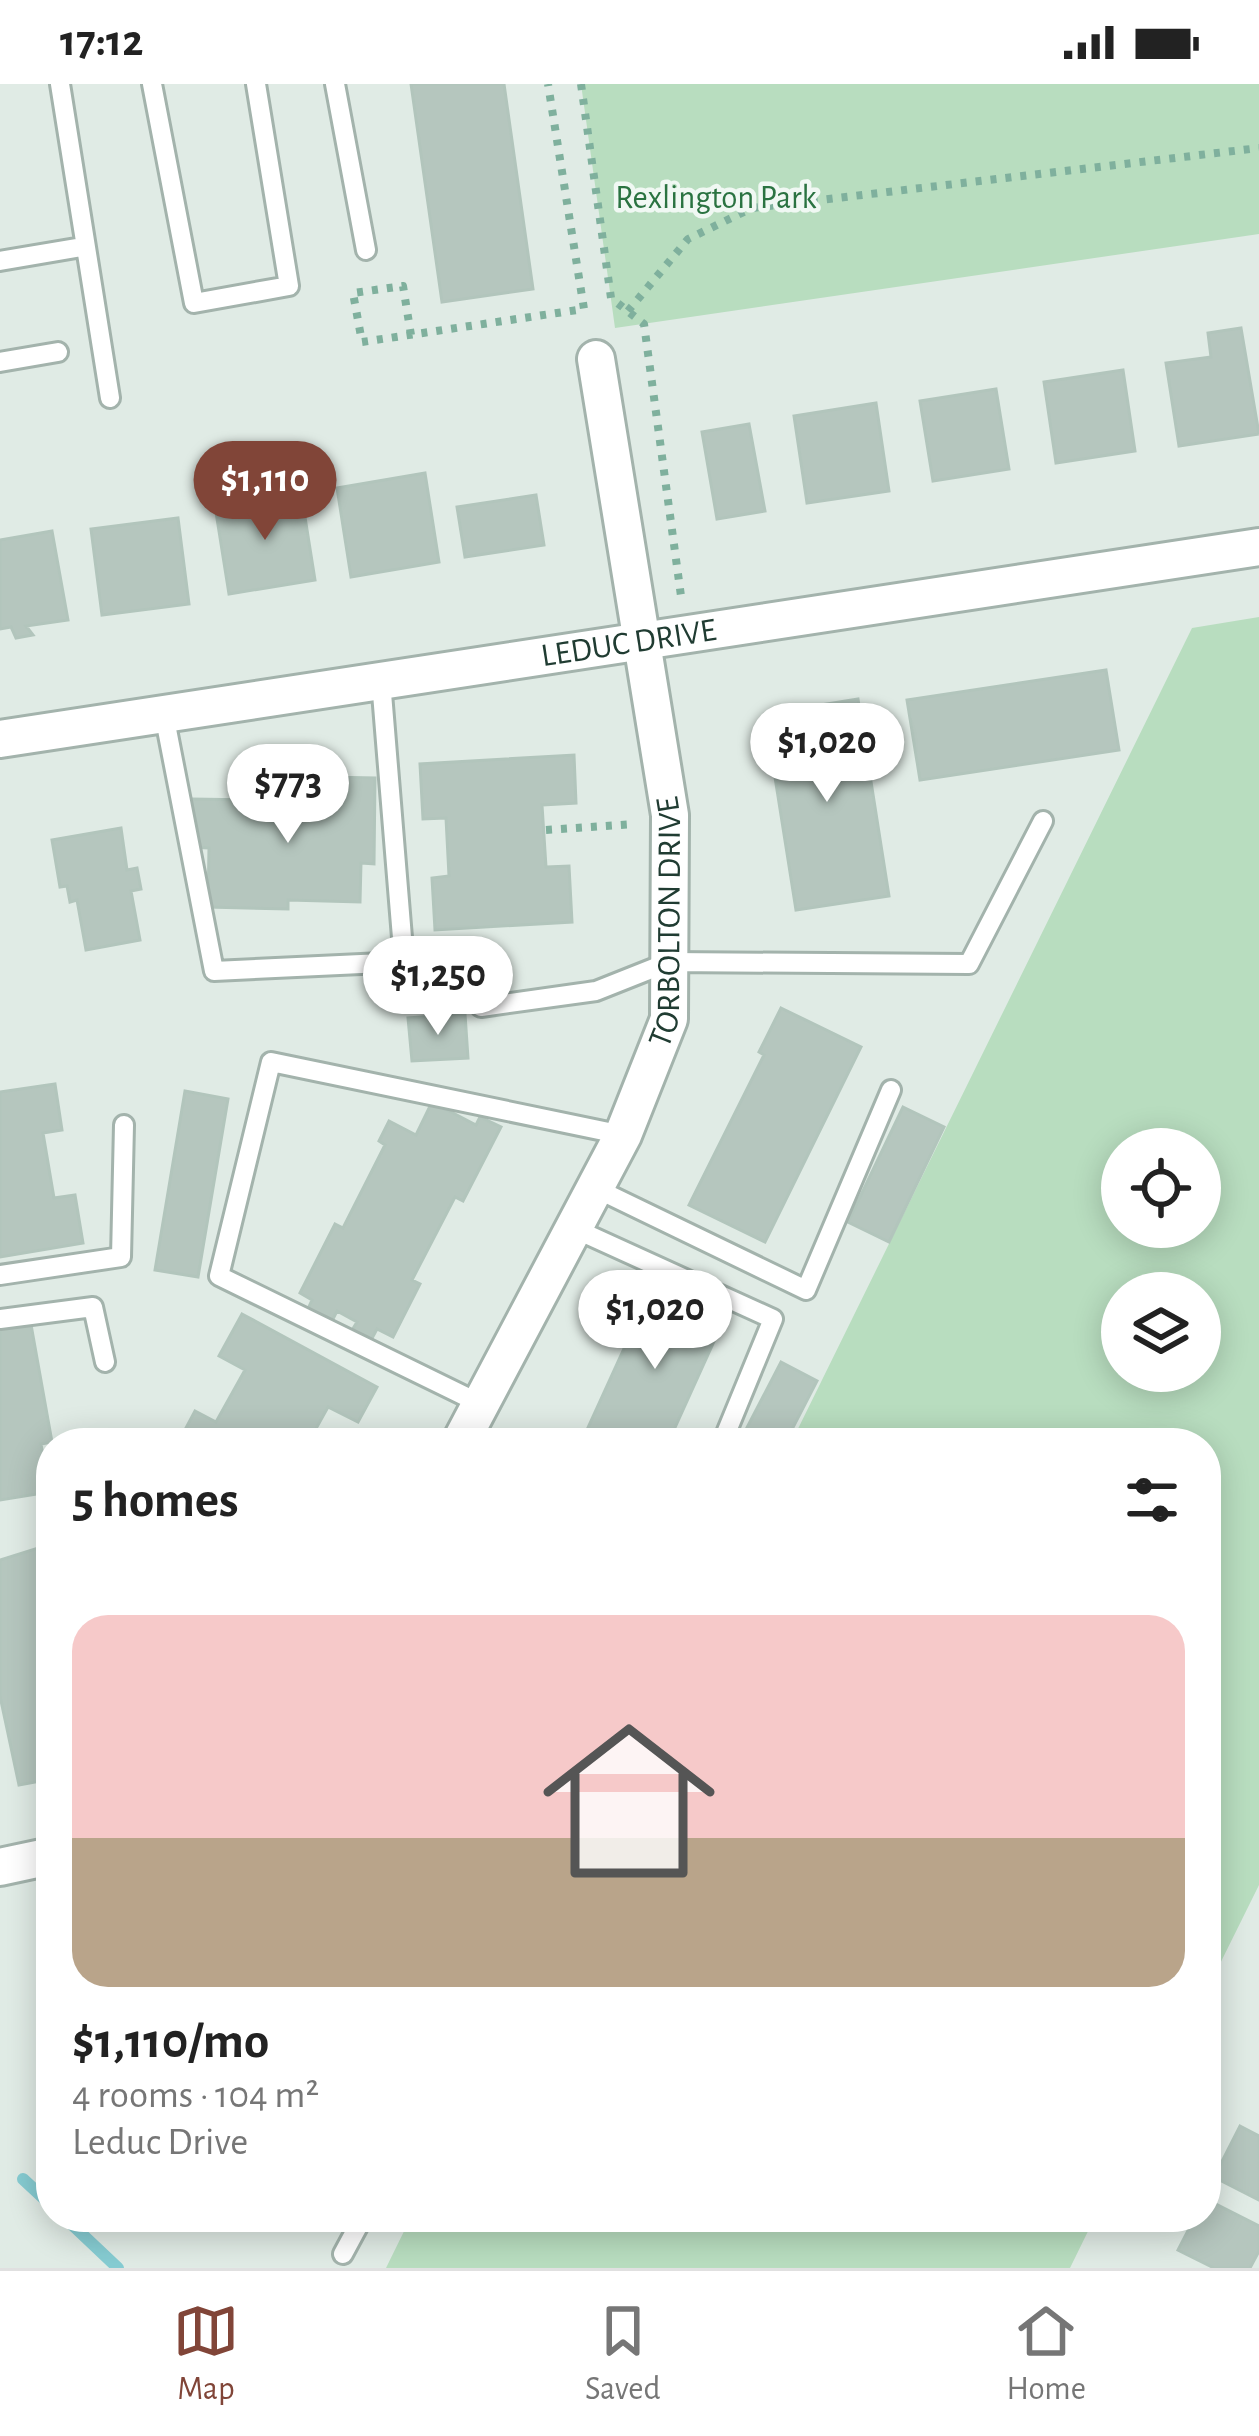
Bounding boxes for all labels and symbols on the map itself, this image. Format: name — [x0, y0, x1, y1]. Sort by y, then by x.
park label: Rexlington Park — [615, 182, 817, 215]
pin: $1,110 — [167, 441, 363, 543]
street label: LEDUC DRIVE — [539, 613, 719, 673]
pin: $1,020 — [729, 703, 925, 805]
pin: $773 — [217, 744, 359, 846]
street label: TORBOLTON DRIVE — [643, 794, 687, 1052]
pin: $1,250 — [340, 936, 536, 1038]
pin: $1,020 — [557, 1270, 753, 1372]

